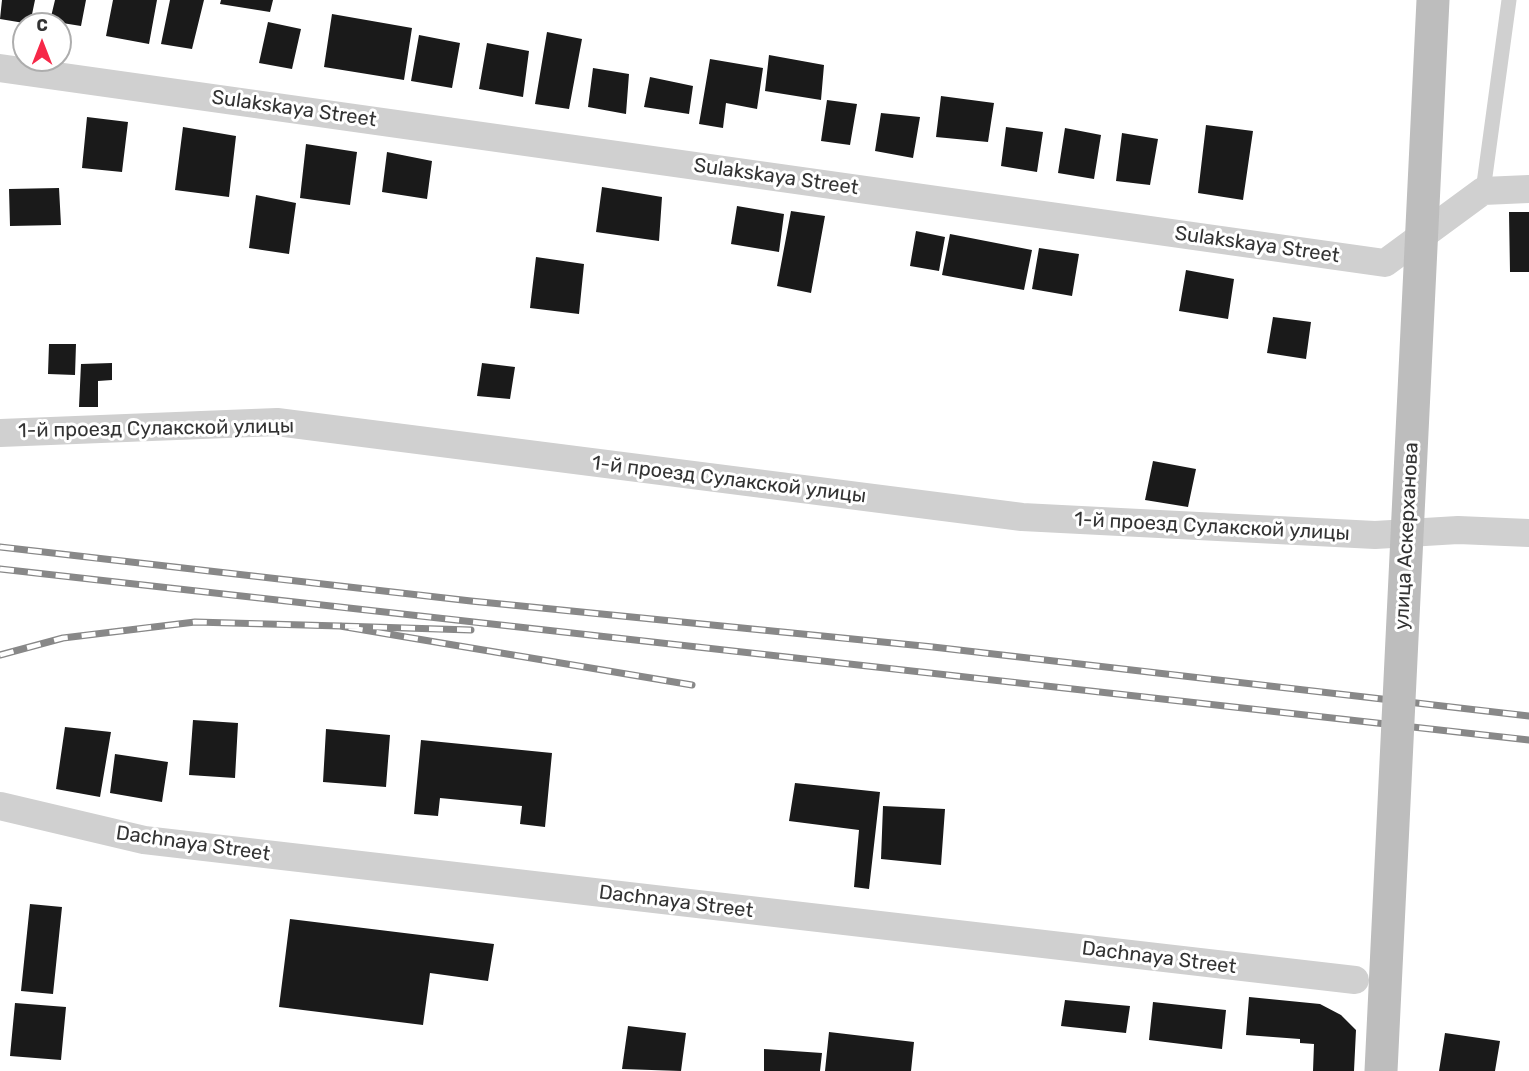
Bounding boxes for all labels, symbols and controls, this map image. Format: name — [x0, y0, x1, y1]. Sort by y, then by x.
north arrow — [12, 12, 72, 72]
text: С — [36, 16, 48, 35]
street label: Sulakskaya Street — [210, 86, 378, 132]
street label: Sulakskaya Street — [692, 154, 860, 200]
street label: Sulakskaya Street — [1173, 222, 1341, 268]
street label: 1-й проезд Сулакской улицы — [18, 415, 294, 443]
street label: улица Аскерханова — [1390, 442, 1424, 630]
street label: 1-й проезд Сулакской улицы — [591, 451, 867, 509]
street label: 1-й проезд Сулакской улицы — [1074, 508, 1350, 546]
street label: Dachnaya Street — [114, 821, 272, 867]
street label: Dachnaya Street — [597, 881, 755, 923]
street label: Dachnaya Street — [1080, 937, 1238, 979]

